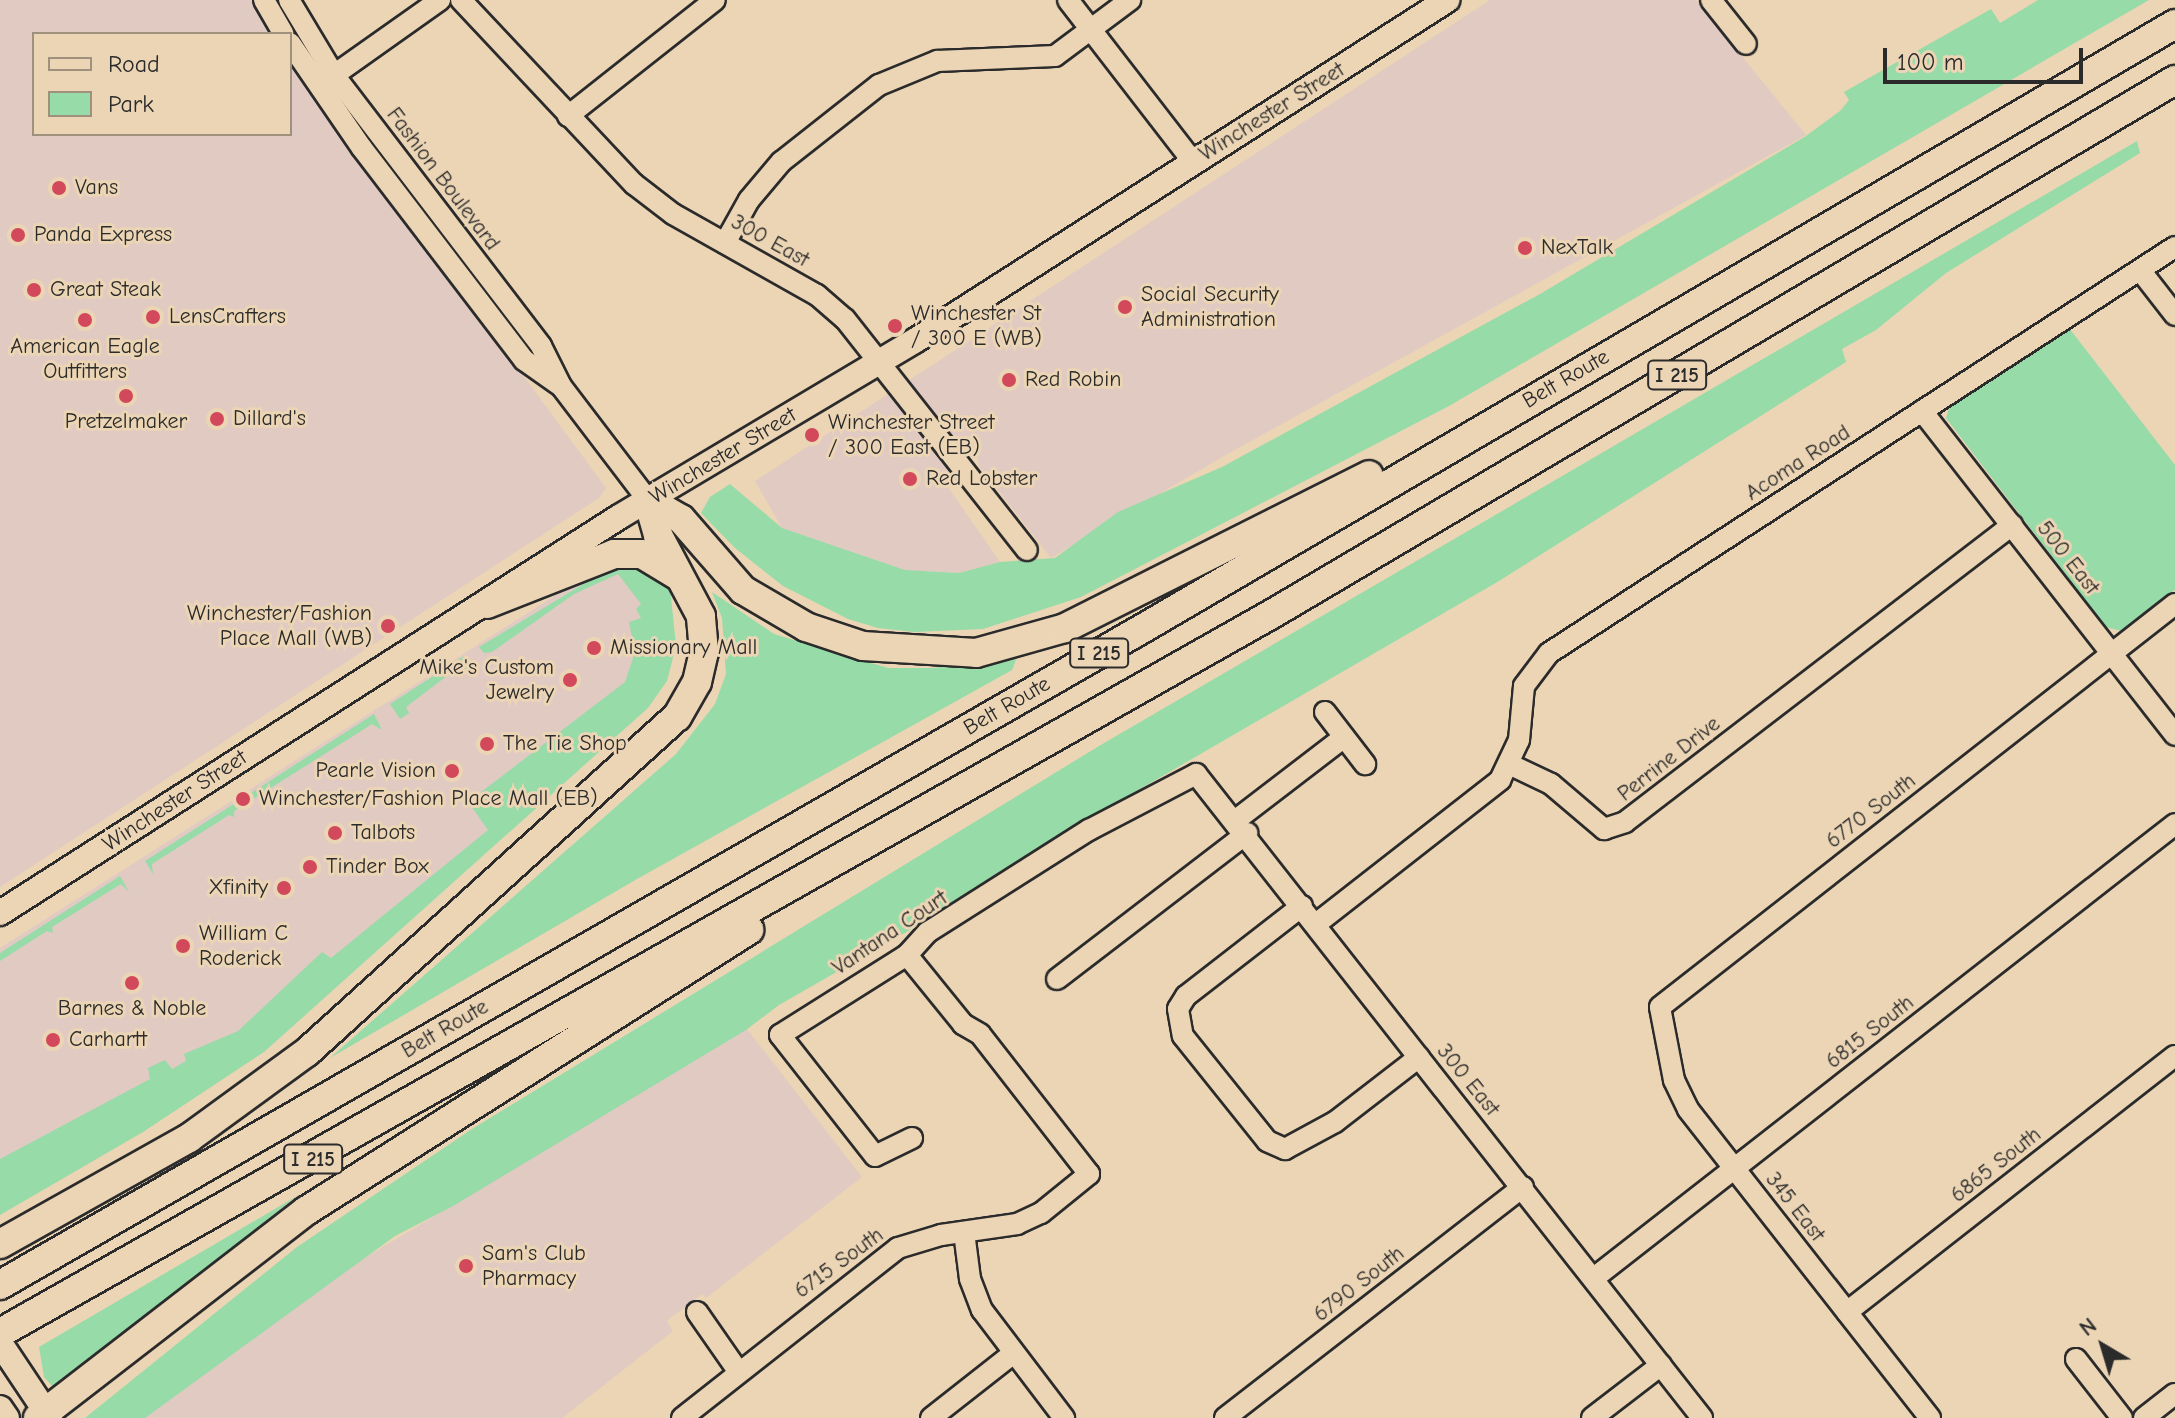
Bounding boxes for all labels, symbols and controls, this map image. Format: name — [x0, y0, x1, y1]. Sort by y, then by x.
legend — [32, 32, 292, 136]
scale bar — [1887, 32, 2087, 82]
text: 100 m — [1897, 48, 1964, 76]
text: Road — [108, 50, 160, 78]
street label: Winchester Street — [1194, 57, 1350, 167]
text: Park — [108, 90, 154, 118]
street label: Fashion Boulevard — [381, 102, 505, 256]
place label: Vans — [75, 175, 118, 201]
marker: Vans — [50, 179, 68, 197]
street label: 300 East — [726, 209, 814, 273]
place label: Panda Express — [34, 222, 172, 248]
marker: Panda Express — [9, 226, 27, 244]
place label: NexTalk — [1541, 235, 1613, 261]
marker: NexTalk — [1516, 239, 1534, 257]
place label: Great Steak — [50, 277, 161, 303]
marker: Great Steak — [25, 281, 43, 299]
place label: Social Security Administration — [1141, 281, 1279, 332]
marker: Social Security Administration — [1116, 298, 1134, 316]
place label: Winchester St / 300 E (WB) — [911, 300, 1042, 352]
place label: LensCrafters — [169, 304, 286, 330]
marker: LensCrafters — [144, 308, 162, 326]
marker: American Eagle Outfitters — [76, 311, 94, 329]
marker: Winchester St / 300 E (WB) — [886, 317, 904, 335]
place label: American Eagle Outfitters — [10, 333, 160, 384]
street label: Belt Route — [1518, 344, 1614, 414]
road number: I 215 — [1647, 359, 1707, 391]
place label: Red Robin — [1025, 367, 1121, 393]
marker: Red Robin — [1000, 371, 1018, 389]
marker: Pretzelmaker — [117, 387, 135, 405]
street label: Winchester Street — [645, 402, 801, 510]
place label: Dillard's — [233, 406, 306, 432]
place label: Pretzelmaker — [65, 409, 187, 435]
place label: Winchester Street / 300 East (EB) — [828, 409, 995, 460]
marker: Dillard's — [208, 410, 226, 428]
street label: Acoma Road — [1741, 419, 1855, 507]
marker: Winchester Street / 300 East (EB) — [803, 426, 821, 444]
place label: Red Lobster — [926, 466, 1037, 492]
marker: Red Lobster — [901, 470, 919, 488]
street label: 500 East — [2031, 516, 2105, 600]
place label: Winchester/Fashion Place Mall (WB) — [187, 600, 372, 652]
marker: Winchester/Fashion Place Mall (WB) — [379, 617, 397, 635]
place label: Missionary Mall — [610, 635, 757, 661]
road number: I 215 — [1069, 637, 1129, 669]
marker: Missionary Mall — [585, 639, 603, 657]
place label: Mike's Custom Jewelry — [419, 654, 554, 706]
marker: Mike's Custom Jewelry — [561, 671, 579, 689]
street label: Belt Route — [959, 671, 1055, 741]
street label: Perrine Drive — [1613, 711, 1725, 807]
place label: The Tie Shop — [503, 731, 627, 757]
marker: The Tie Shop — [478, 735, 496, 753]
street label: Winchester Street — [98, 745, 252, 857]
place label: Pearle Vision — [316, 758, 436, 784]
marker: Pearle Vision — [443, 762, 461, 780]
street label: 6770 South — [1821, 768, 1921, 854]
place label: Winchester/Fashion Place Mall (EB) — [259, 786, 598, 812]
marker: Winchester/Fashion Place Mall (EB) — [234, 790, 252, 808]
place label: Talbots — [351, 820, 415, 846]
marker: Talbots — [326, 824, 344, 842]
place label: Tinder Box — [326, 854, 429, 880]
marker: Tinder Box — [301, 858, 319, 876]
place label: Xfinity — [209, 875, 268, 901]
marker: Xfinity — [275, 879, 293, 897]
street label: Vantana Court — [827, 885, 953, 981]
place label: William C Roderick — [199, 920, 288, 972]
marker: William C Roderick — [174, 937, 192, 955]
marker: Barnes & Noble — [123, 974, 141, 992]
street label: 6815 South — [1821, 989, 1919, 1075]
street label: Belt Route — [397, 994, 493, 1064]
place label: Barnes & Noble — [58, 996, 206, 1022]
place label: Carhartt — [69, 1027, 147, 1053]
marker: Carhartt — [44, 1031, 62, 1049]
street label: 300 East — [1431, 1039, 1505, 1121]
street label: 6865 South — [1945, 1121, 2047, 1209]
road number: I 215 — [283, 1143, 343, 1175]
street label: 345 East — [1760, 1167, 1830, 1247]
street label: 6715 South — [789, 1222, 889, 1304]
place label: Sam's Club Pharmacy — [482, 1240, 586, 1292]
street label: 6790 South — [1308, 1240, 1410, 1328]
marker: Sam's Club Pharmacy — [457, 1257, 475, 1275]
north arrow — [2063, 1306, 2143, 1386]
text: N — [2075, 1312, 2102, 1342]

